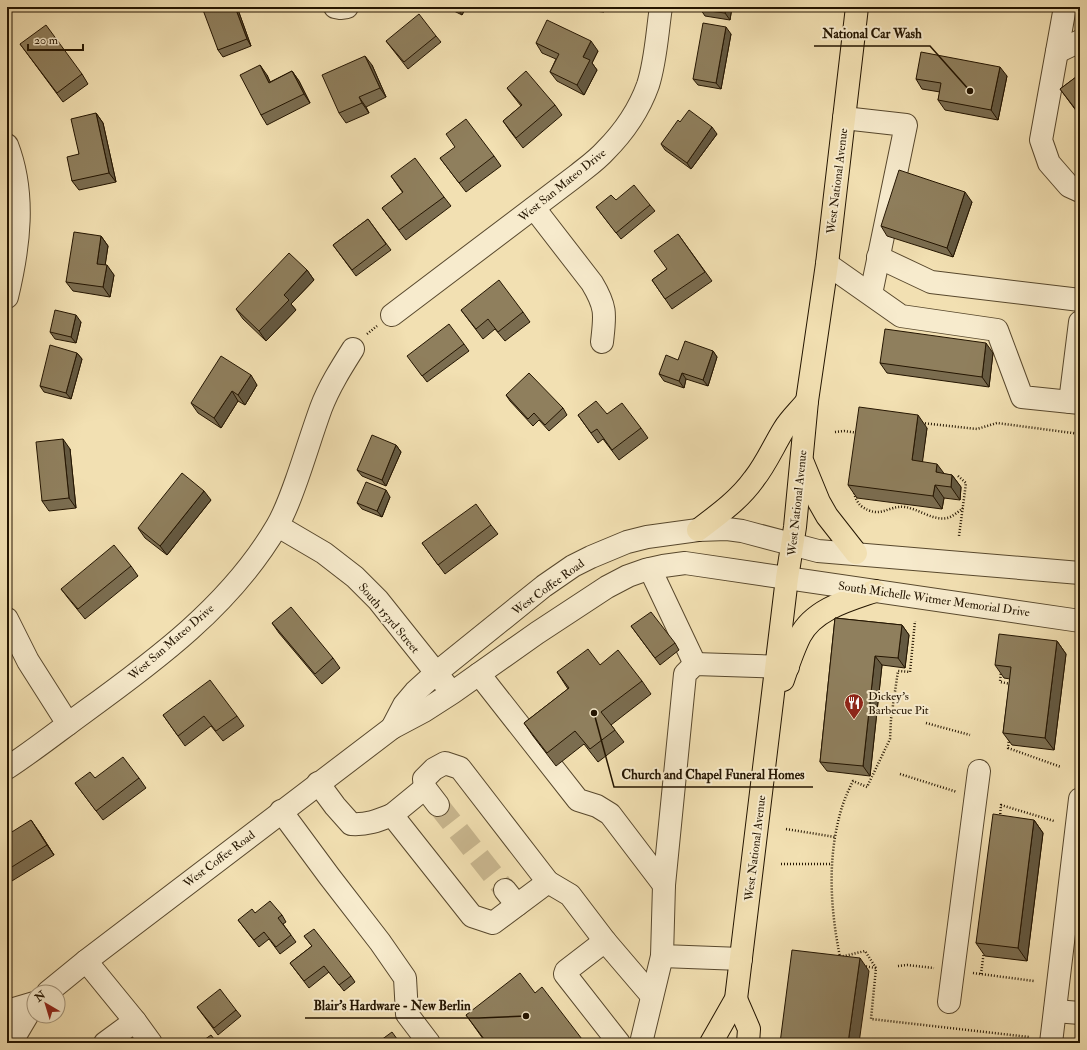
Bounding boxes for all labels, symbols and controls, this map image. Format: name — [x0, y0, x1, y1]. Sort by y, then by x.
callout: National Car Wash — [814, 21, 930, 46]
scale bar — [28, 26, 83, 52]
text: National Car Wash — [821, 26, 922, 42]
text: 20 m — [34, 33, 59, 48]
street label: West National Avenue — [823, 127, 851, 236]
street label: West San Mateo Drive — [515, 146, 609, 226]
street label: West National Avenue — [784, 449, 811, 558]
street label: West Coffee Road — [508, 556, 587, 619]
street label: South Michelle Witmer Memorial Drive — [837, 579, 1031, 620]
street label: South 153rd Street — [355, 580, 422, 657]
street label: West San Mateo Drive — [125, 601, 217, 684]
place label: Dickey's Barbecue Pit — [868, 689, 929, 718]
restaurant icon: Dickey's Barbecue Pit — [843, 692, 865, 720]
callout: Church and Chapel Funeral Homes — [614, 762, 813, 787]
text: Church and Chapel Funeral Homes — [621, 767, 805, 784]
street label: West National Avenue — [741, 794, 769, 903]
street label: West Coffee Road — [180, 828, 258, 892]
north arrow — [26, 984, 66, 1024]
text: N — [31, 988, 49, 1005]
callout: Blair's Hardware - New Berlin — [305, 993, 479, 1018]
text: Blair's Hardware - New Berlin — [313, 998, 471, 1014]

